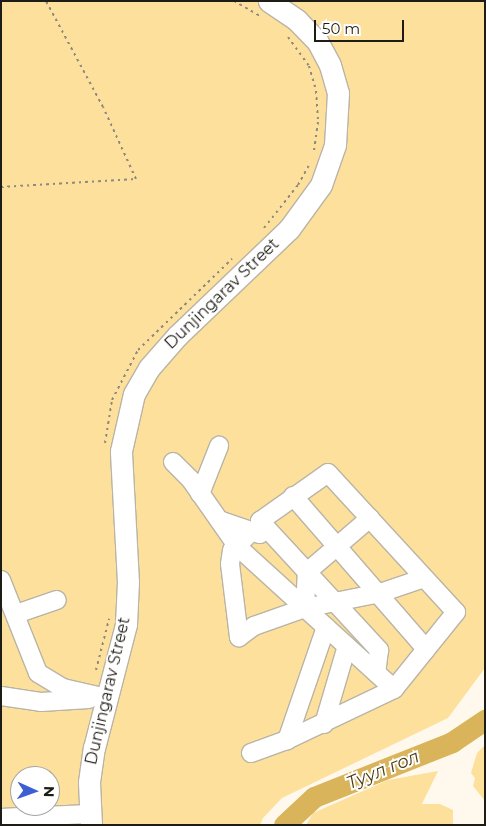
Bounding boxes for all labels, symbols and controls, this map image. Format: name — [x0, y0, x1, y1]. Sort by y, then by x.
scale bar — [316, 10, 406, 42]
text: 50 m — [322, 19, 360, 38]
street label: Dunjingarav Street — [161, 235, 283, 353]
street label: Dunjingarav Street — [82, 615, 134, 767]
water label: Туул гол — [343, 746, 423, 794]
north arrow — [10, 766, 60, 816]
text: N — [40, 786, 58, 797]

